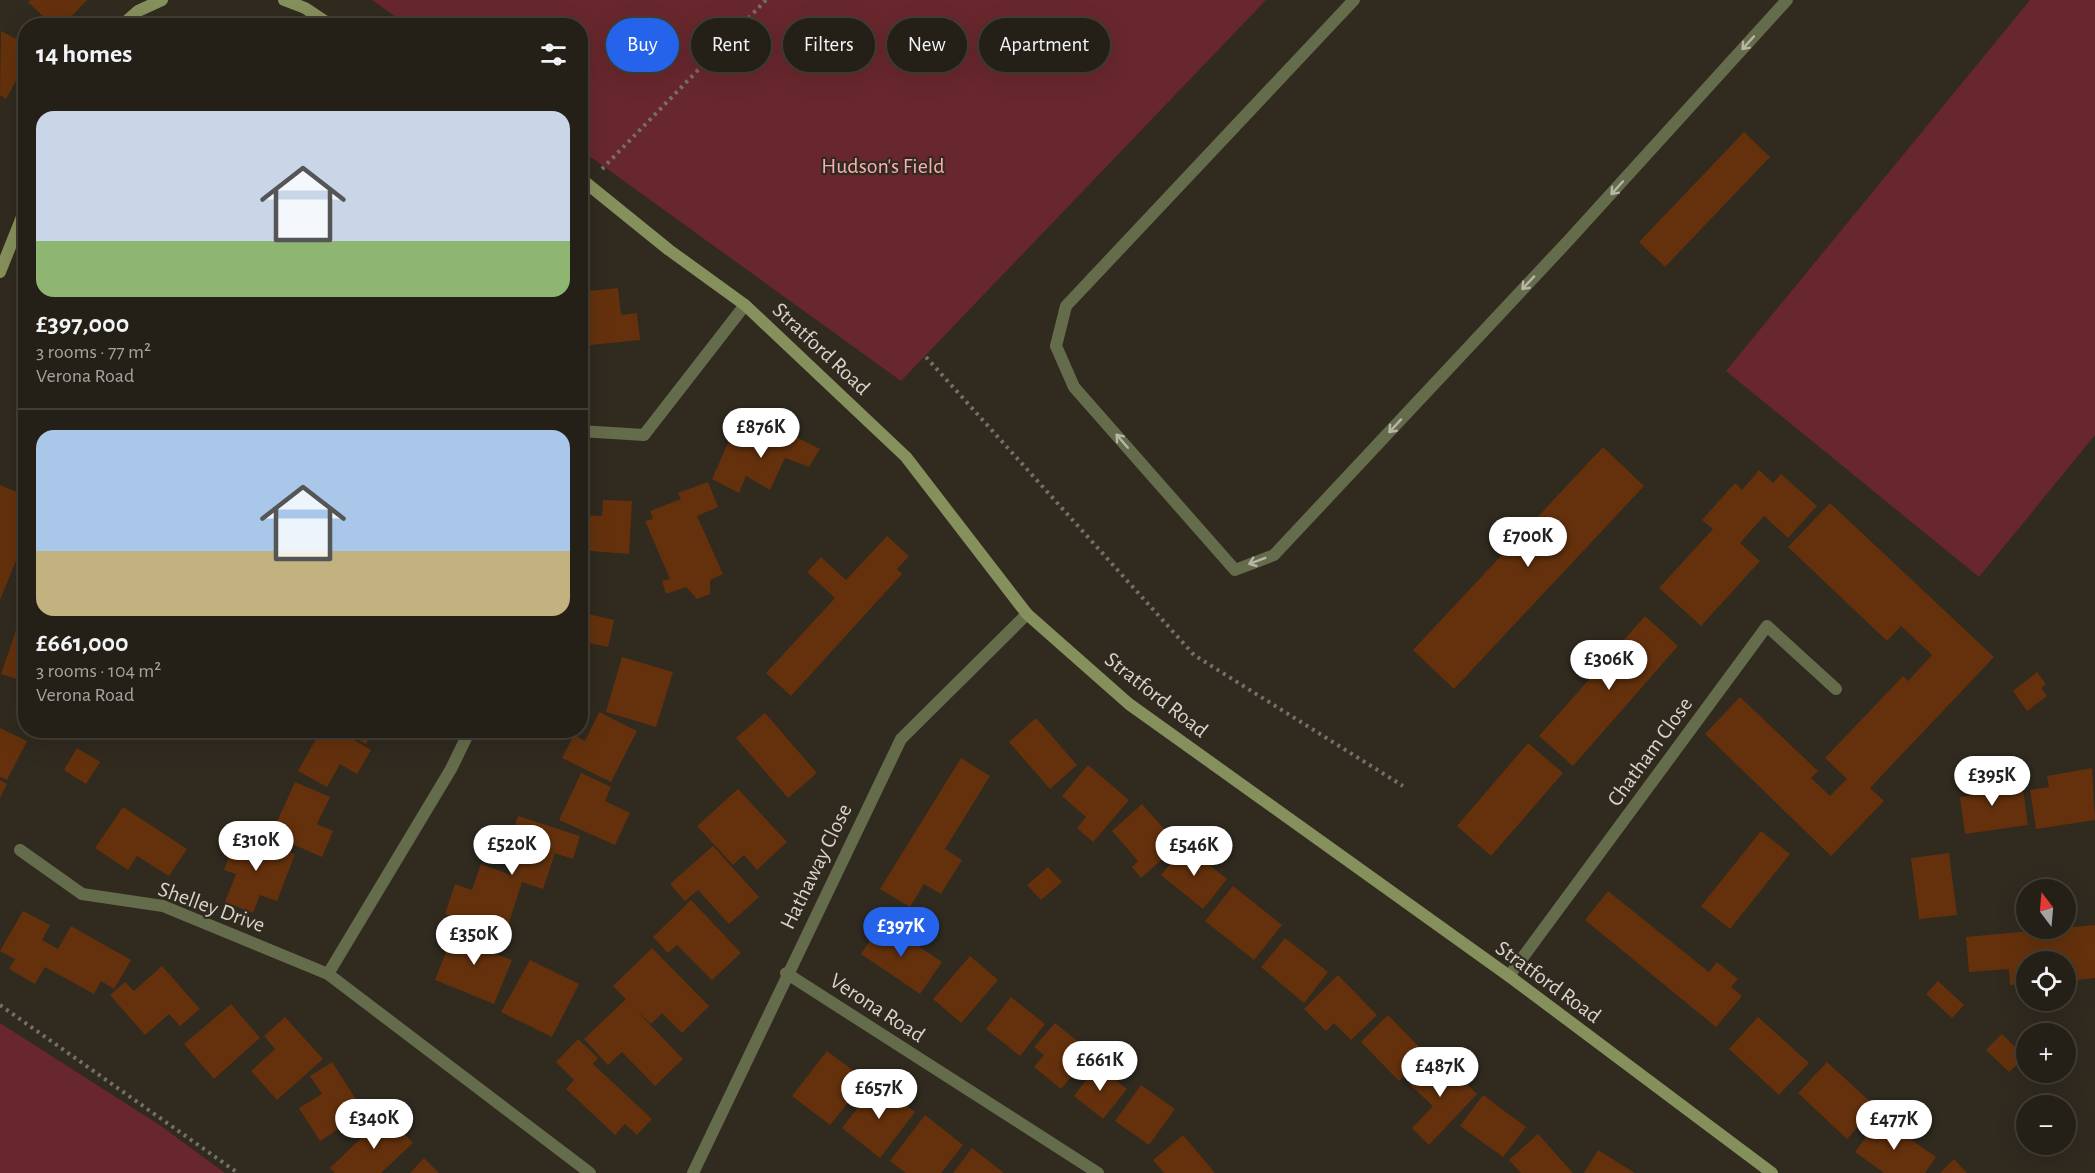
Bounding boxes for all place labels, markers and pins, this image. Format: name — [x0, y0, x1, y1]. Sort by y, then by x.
pin: £876K — [719, 408, 803, 459]
pin: £700K — [1486, 517, 1570, 568]
pin: £306K — [1567, 640, 1651, 691]
pin: £395K — [1950, 756, 2034, 807]
pin: £310K — [214, 821, 298, 872]
pin: £520K — [470, 825, 554, 876]
pin: £546K — [1152, 826, 1236, 877]
pin: £397K — [859, 907, 943, 958]
pin: £350K — [432, 915, 516, 966]
pin: £661K — [1058, 1041, 1142, 1092]
pin: £487K — [1398, 1047, 1482, 1098]
pin: £657K — [837, 1069, 921, 1120]
pin: £340K — [332, 1099, 416, 1150]
pin: £477K — [1852, 1100, 1936, 1151]

